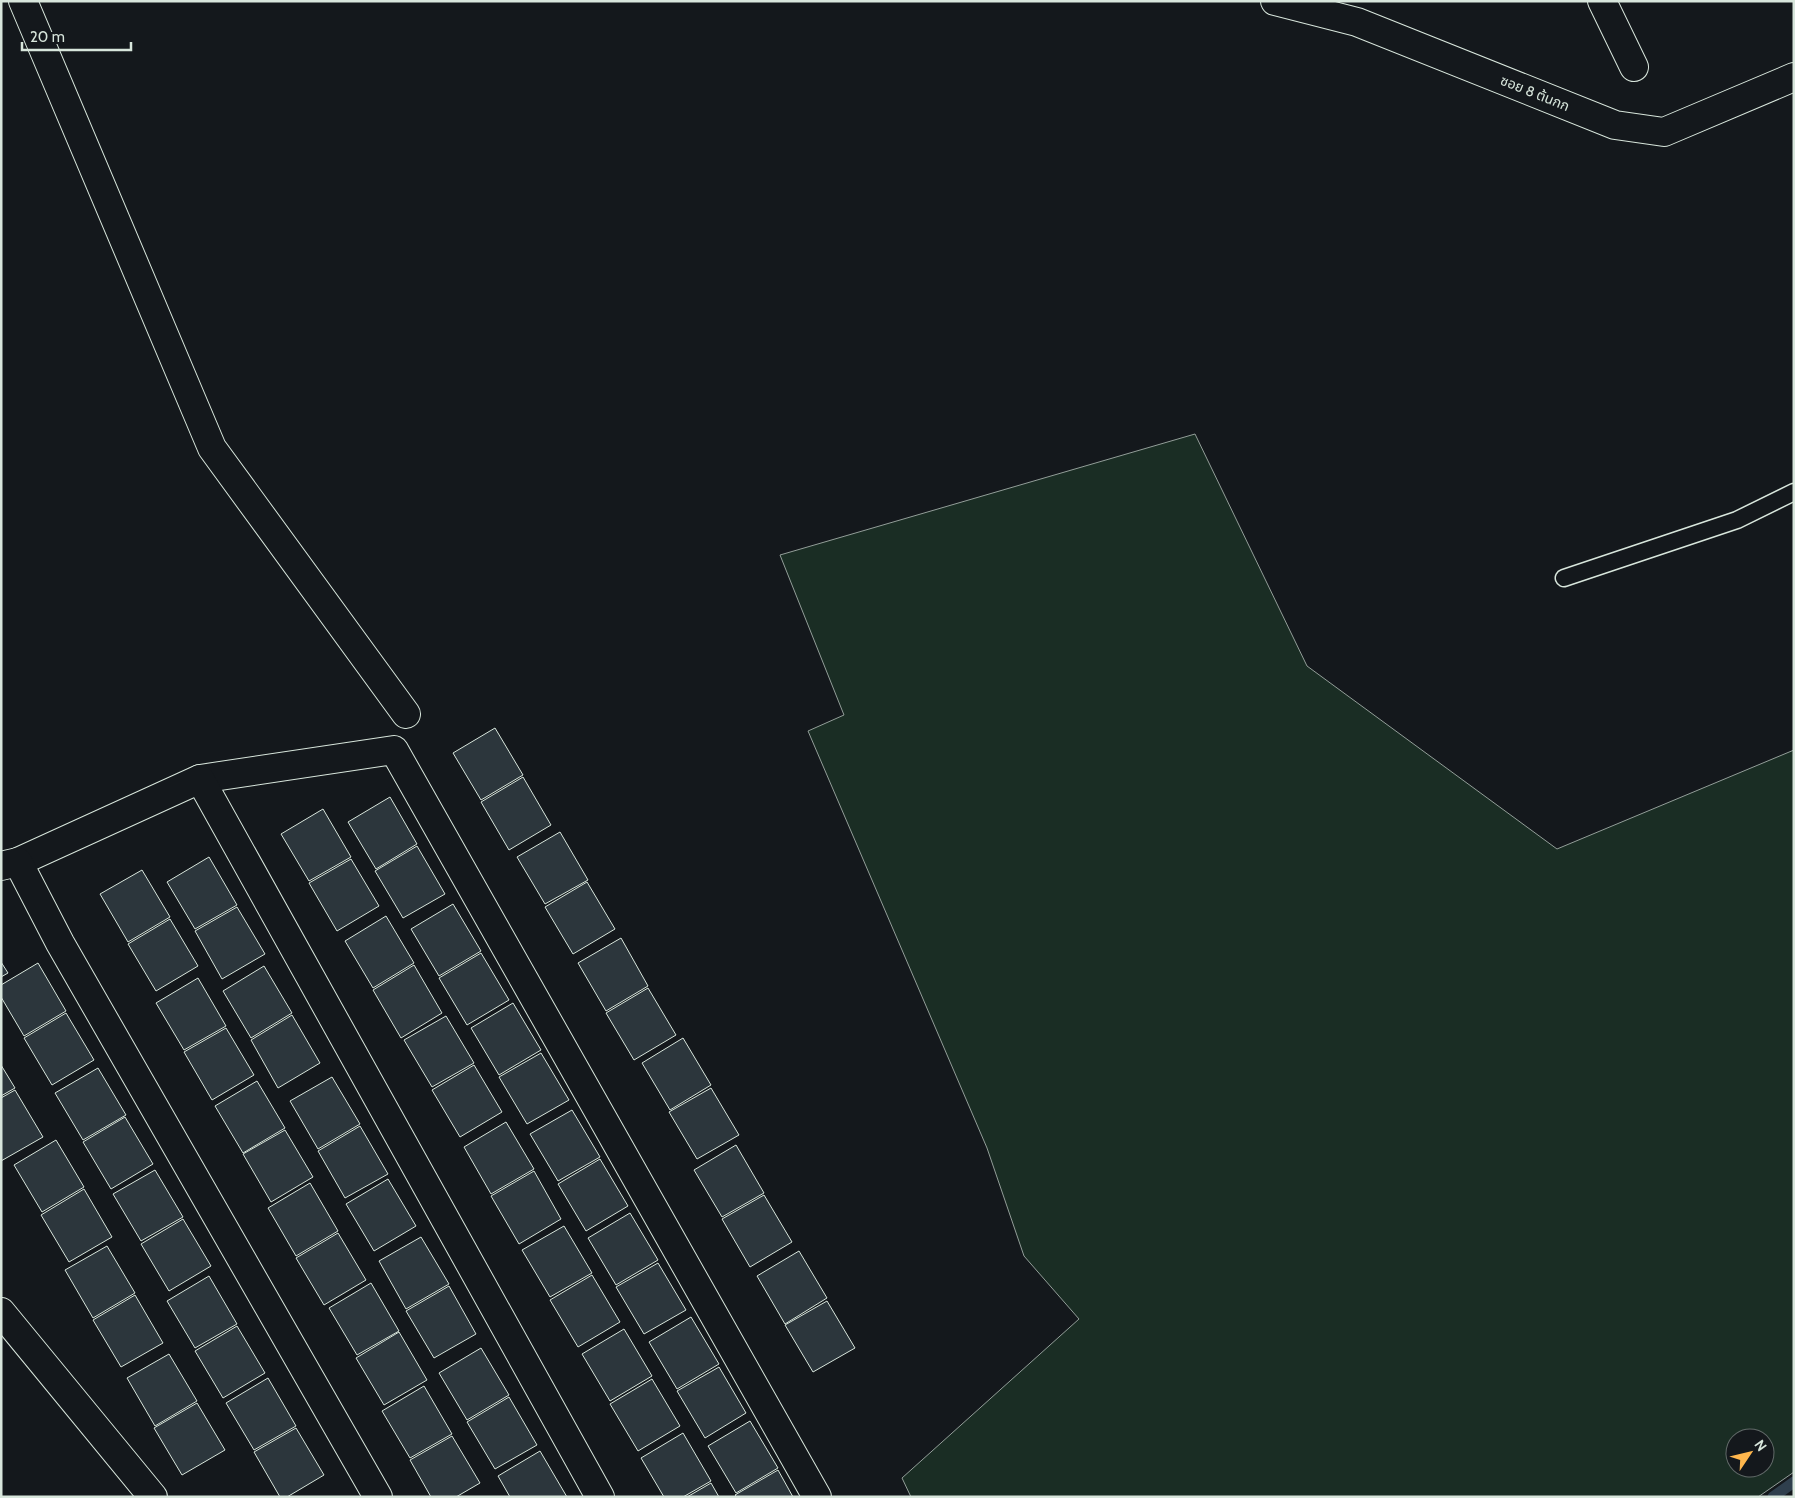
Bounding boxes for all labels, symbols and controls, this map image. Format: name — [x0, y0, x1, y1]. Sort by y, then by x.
scale bar — [22, 20, 131, 52]
text: 20 m — [30, 28, 65, 46]
street label: ซอย 8 ต้นกก — [1498, 71, 1572, 115]
north arrow — [1725, 1428, 1775, 1478]
text: N — [1750, 1436, 1771, 1455]

